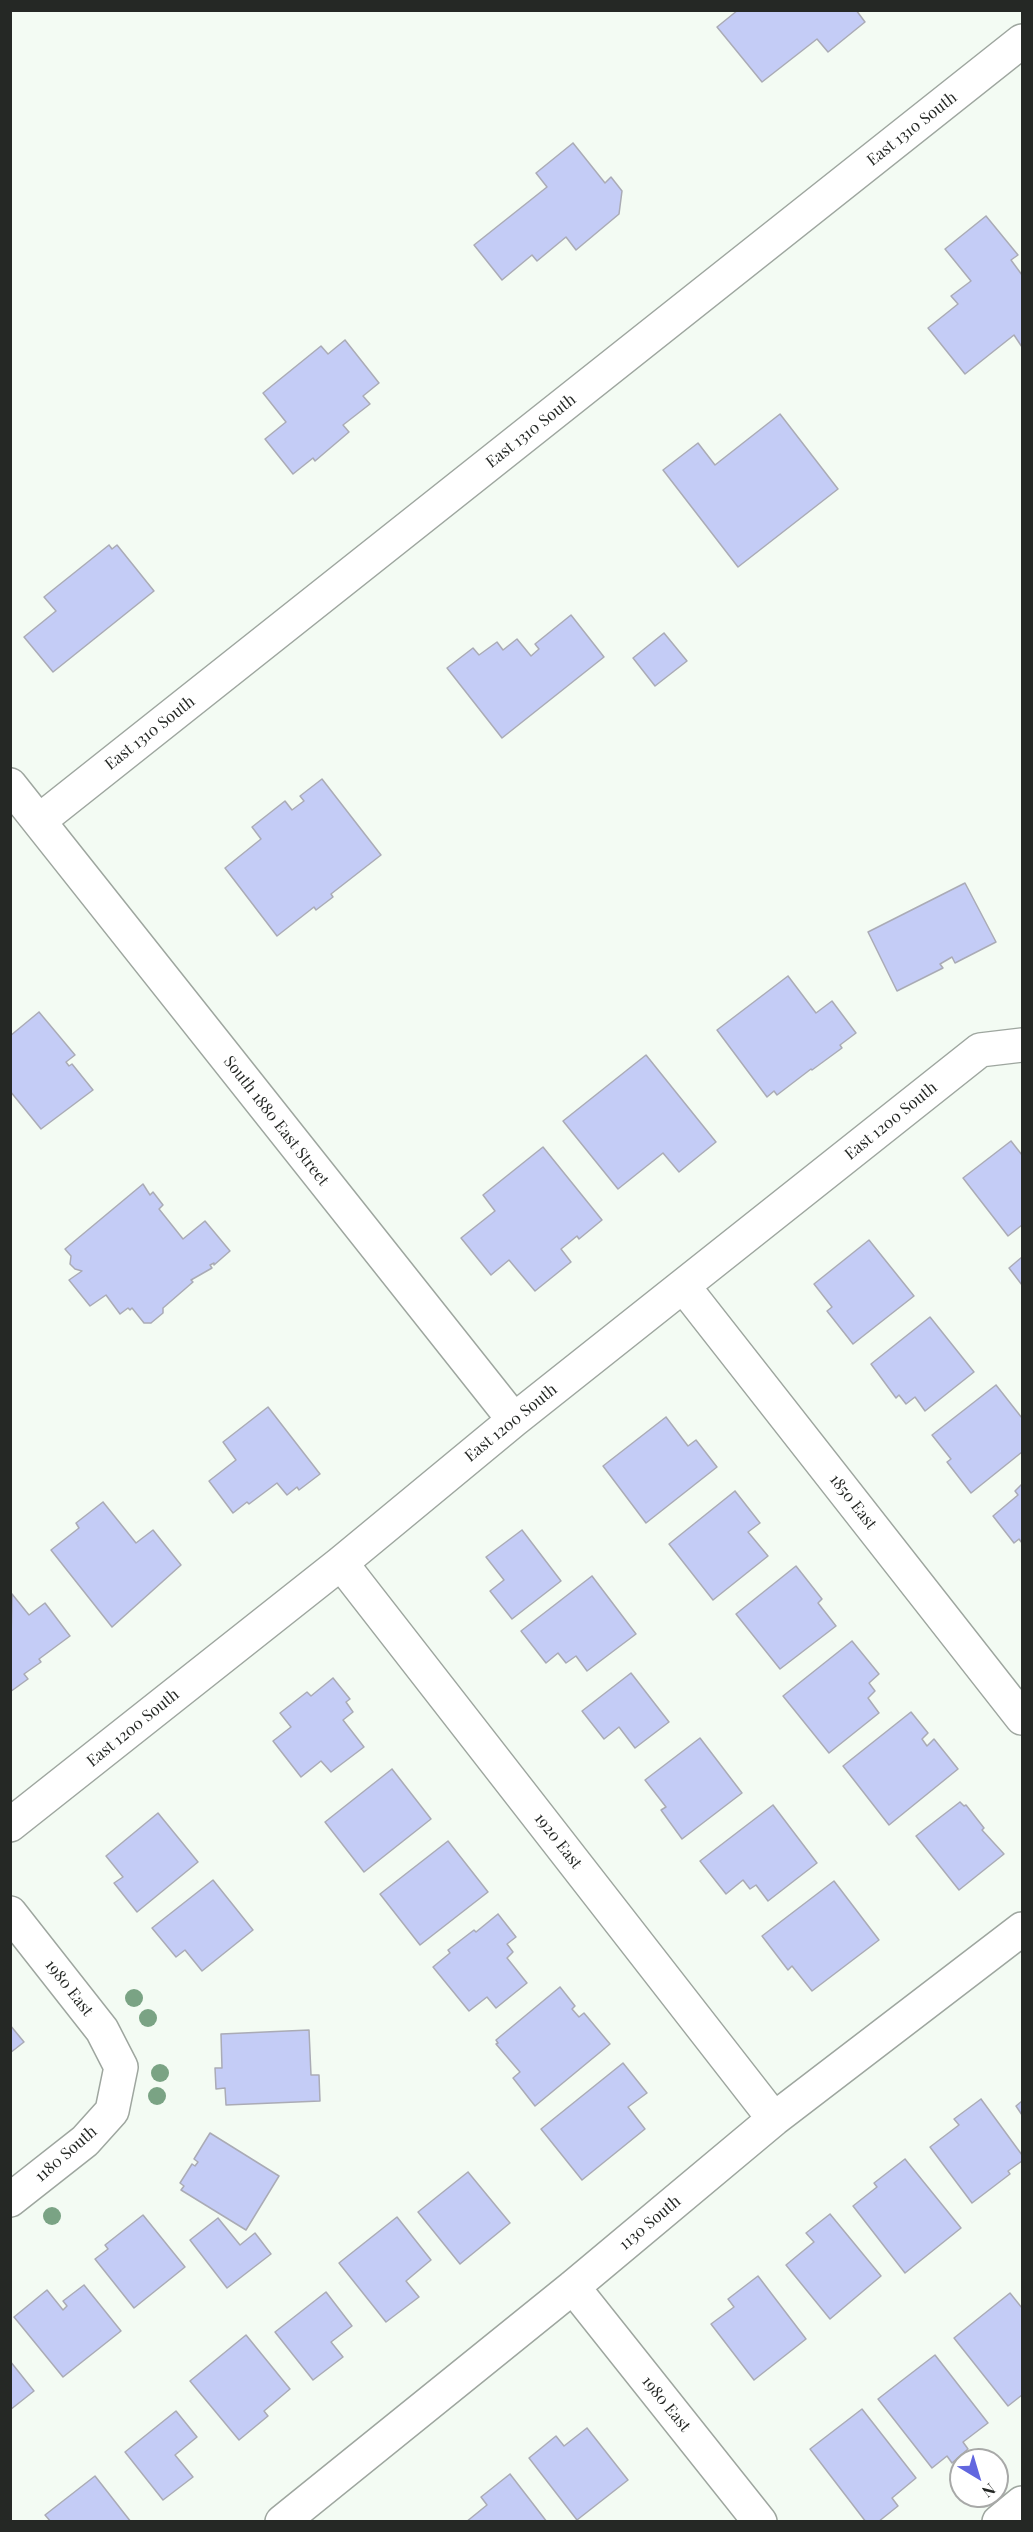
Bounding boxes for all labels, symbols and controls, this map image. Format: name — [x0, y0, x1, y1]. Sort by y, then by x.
street label: East 1310 South — [863, 88, 961, 170]
street label: East 1310 South — [482, 390, 580, 472]
street label: East 1310 South — [101, 692, 199, 774]
street label: South 1880 East Street — [219, 1052, 333, 1190]
street label: East 1200 South — [841, 1078, 941, 1164]
street label: East 1200 South — [461, 1380, 561, 1466]
street label: 1850 East — [825, 1470, 881, 1534]
street label: East 1200 South — [83, 1685, 183, 1771]
street label: 1920 East — [530, 1809, 586, 1873]
street label: 1980 East — [41, 1956, 97, 2020]
street label: 1180 South — [31, 2122, 101, 2186]
street label: 1130 South — [615, 2192, 685, 2254]
street label: 1980 East — [638, 2372, 694, 2436]
north arrow — [949, 2448, 1009, 2508]
text: N — [978, 2479, 1000, 2503]

